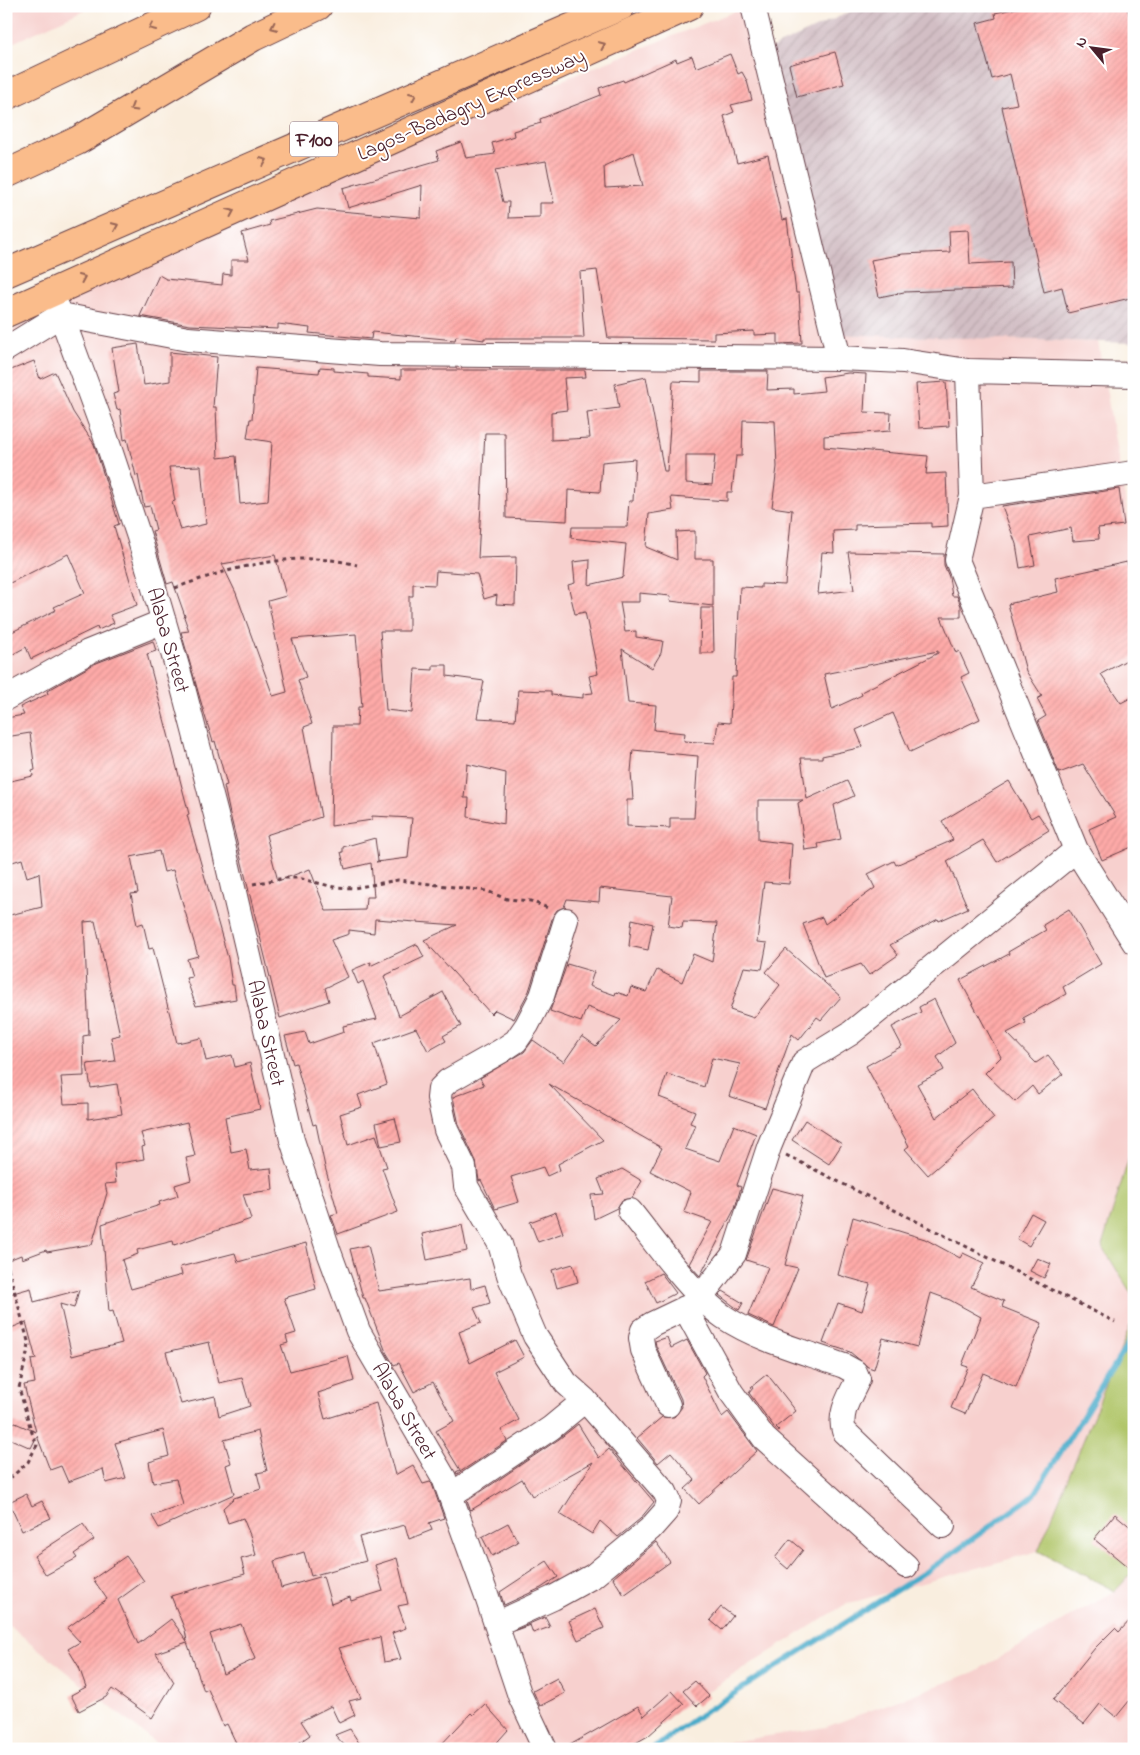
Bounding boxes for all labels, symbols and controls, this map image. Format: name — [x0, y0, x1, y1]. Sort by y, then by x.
one-way arrow — [270, 20, 279, 31]
one-way arrow — [148, 21, 157, 31]
north arrow — [1068, 22, 1118, 72]
text: N — [1070, 33, 1093, 52]
one-way arrow — [597, 41, 606, 52]
street label: Lagos-Badagry Expressway — [353, 42, 592, 172]
one-way arrow — [408, 92, 417, 103]
one-way arrow — [130, 101, 139, 111]
road number: F100 — [290, 122, 338, 156]
one-way arrow — [259, 156, 268, 167]
one-way arrow — [226, 208, 235, 218]
one-way arrow — [110, 221, 119, 232]
one-way arrow — [77, 274, 86, 285]
street label: Alaba Street — [138, 584, 196, 697]
street label: Alaba Street — [238, 977, 292, 1090]
street label: Alaba Street — [363, 1358, 443, 1466]

